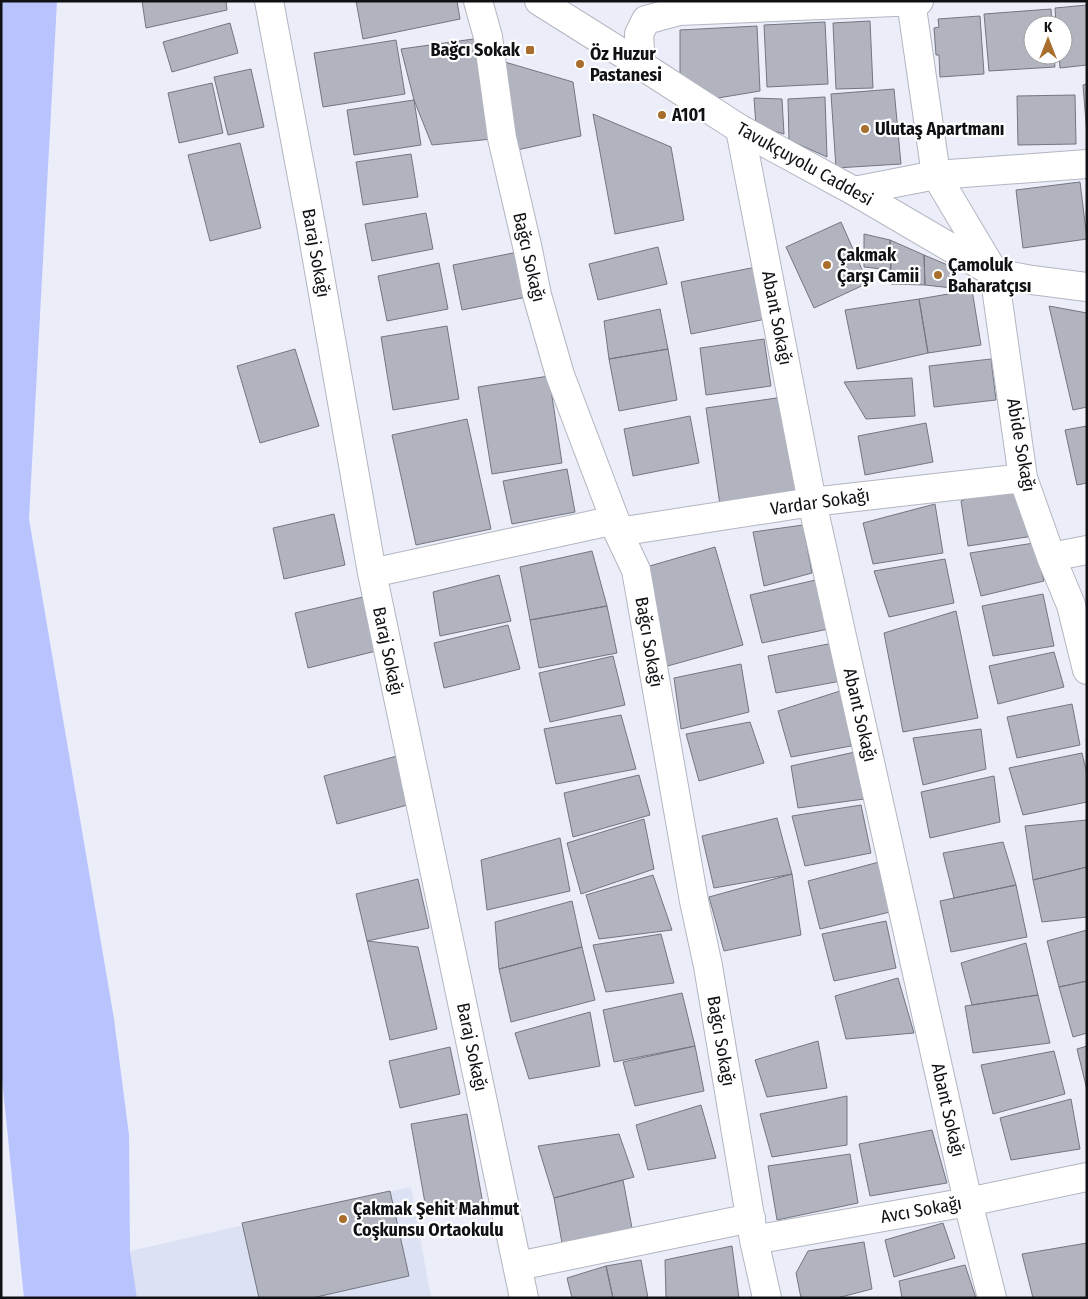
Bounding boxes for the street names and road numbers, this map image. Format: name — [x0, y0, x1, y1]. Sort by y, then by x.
street label: Tavukçuyolu Caddesi — [733, 117, 877, 211]
street label: Baraj Sokağı — [297, 207, 335, 299]
street label: Bağcı Sokağı — [508, 210, 550, 304]
street label: Abant Sokağı — [757, 269, 797, 367]
street label: Abide Sokağı — [1002, 397, 1040, 493]
street label: Vardar Sokağı — [769, 484, 871, 520]
street label: Bağcı Sokağı — [630, 595, 668, 689]
street label: Baraj Sokağı — [368, 605, 408, 697]
street label: Abant Sokağı — [839, 666, 881, 764]
street label: Bağcı Sokağı — [702, 994, 740, 1088]
street label: Baraj Sokağı — [452, 1001, 492, 1093]
street label: Abant Sokağı — [927, 1061, 969, 1159]
street label: Avcı Sokağı — [879, 1192, 963, 1228]

